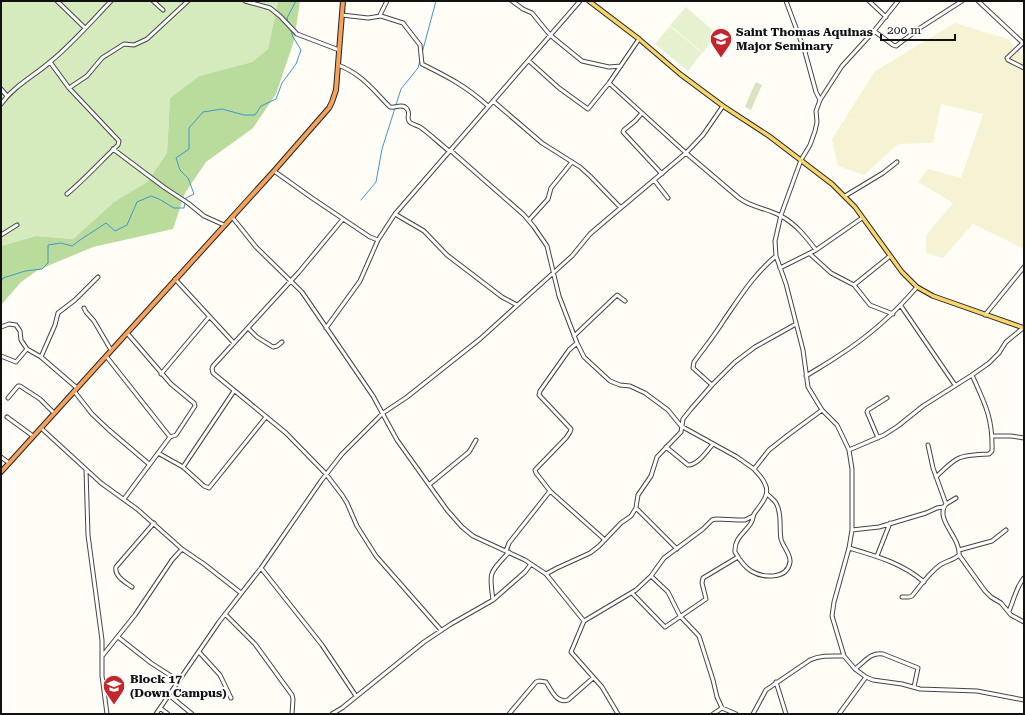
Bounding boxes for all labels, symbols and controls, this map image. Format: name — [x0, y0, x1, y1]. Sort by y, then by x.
scale bar — [881, 16, 955, 42]
text: 200 m — [887, 23, 921, 37]
place label: Saint Thomas Aquinas Major Seminary — [736, 25, 873, 53]
school or university icon: Saint Thomas Aquinas Major Seminary — [708, 26, 734, 59]
place label: Block 17 (Down Campus) — [130, 672, 227, 700]
school or university icon: Block 17 (Down Campus) — [101, 673, 127, 706]

